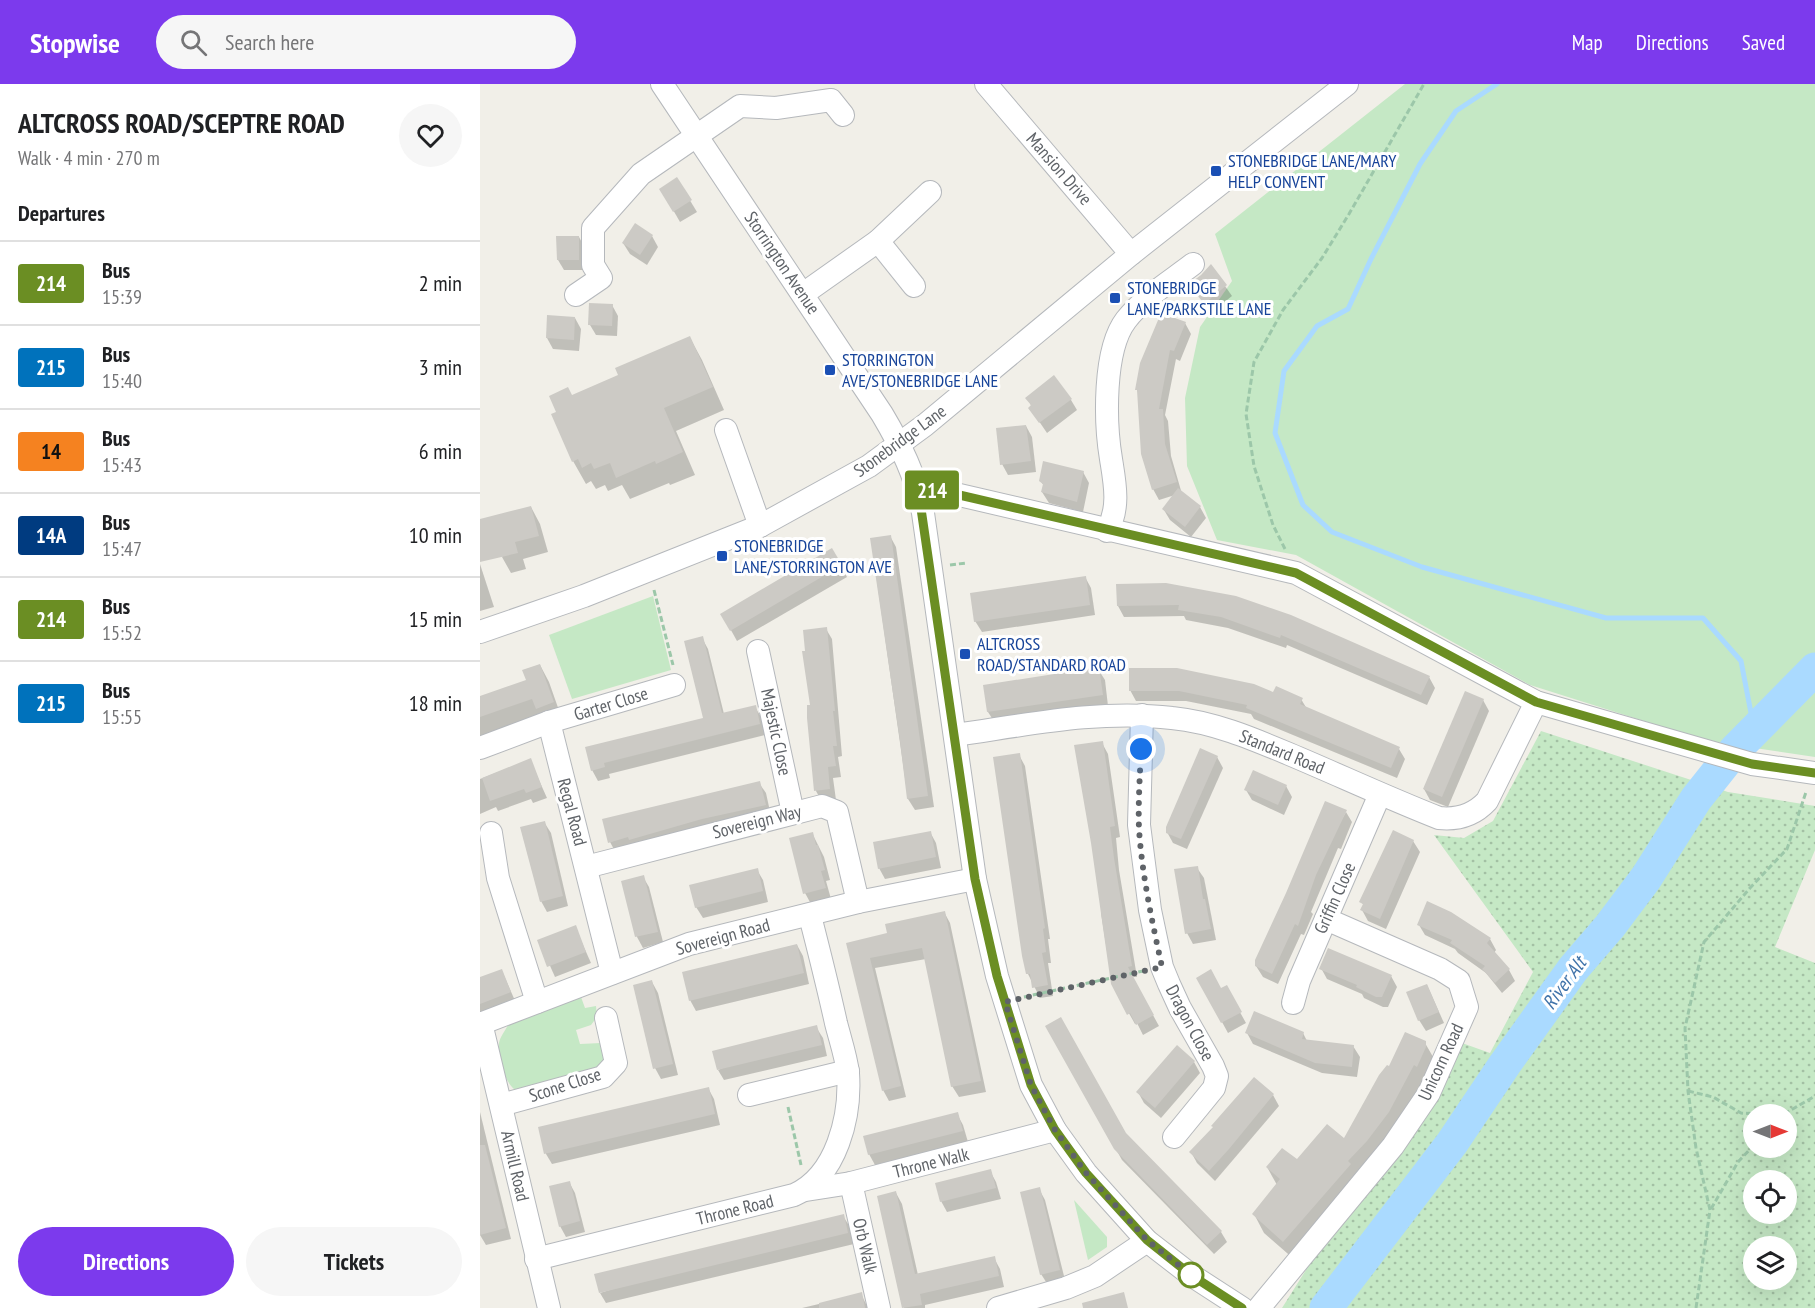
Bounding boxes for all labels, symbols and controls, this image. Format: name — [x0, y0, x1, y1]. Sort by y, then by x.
search box — [156, 15, 576, 69]
text: Stopwise — [30, 24, 120, 61]
icon: search — [177, 26, 210, 59]
text: Search here — [225, 28, 314, 56]
text: Map — [1572, 29, 1603, 56]
text: Directions — [1636, 29, 1709, 56]
text: Saved — [1742, 29, 1785, 56]
text: ALTCROSS ROAD/SCEPTRE ROAD — [18, 104, 345, 141]
button: heart — [399, 104, 462, 167]
street label: Mansion Drive — [1022, 128, 1097, 210]
text: Walk · 4 min · 270 m — [18, 145, 160, 171]
place label: STONEBRIDGE LANE/MARY HELP CONVENT — [1228, 149, 1397, 193]
marker: STONEBRIDGE LANE/MARY HELP CONVENT — [1209, 164, 1223, 178]
text: Departures — [18, 199, 105, 227]
street label: Storrington Avenue — [740, 207, 825, 319]
text: Bus — [102, 256, 130, 284]
text: 2 min — [419, 269, 462, 297]
text: 214 — [36, 270, 66, 297]
place label: STONEBRIDGE LANE/PARKSTILE LANE — [1127, 276, 1271, 320]
text: 15:39 — [102, 284, 142, 310]
marker: STONEBRIDGE LANE/PARKSTILE LANE — [1108, 291, 1122, 305]
text: Bus — [102, 340, 130, 368]
place label: STORRINGTON AVE/STONEBRIDGE LANE — [842, 348, 998, 392]
text: 3 min — [419, 353, 462, 381]
text: 215 — [36, 354, 66, 381]
marker: STORRINGTON AVE/STONEBRIDGE LANE — [823, 363, 837, 377]
text: 15:40 — [102, 368, 142, 394]
street label: Stonebridge Lane — [849, 399, 951, 482]
text: Bus — [102, 424, 130, 452]
text: 6 min — [419, 437, 462, 465]
text: 14 — [41, 438, 61, 465]
text: 15:43 — [102, 452, 142, 478]
line badge: 214 — [898, 470, 966, 510]
text: 214 — [917, 477, 947, 504]
text: Bus — [102, 508, 130, 536]
text: 10 min — [409, 521, 462, 549]
text: 14A — [36, 522, 66, 549]
place label: STONEBRIDGE LANE/STORRINGTON AVE — [734, 534, 892, 578]
text: 15:47 — [102, 536, 142, 562]
marker: STONEBRIDGE LANE/STORRINGTON AVE — [715, 549, 729, 563]
text: Bus — [102, 592, 130, 620]
text: 15 min — [409, 605, 462, 633]
text: 214 — [36, 606, 66, 633]
text: 15:52 — [102, 620, 142, 646]
place label: ALTCROSS ROAD/STANDARD ROAD — [977, 632, 1126, 676]
marker: ALTCROSS ROAD/STANDARD ROAD — [958, 647, 972, 661]
text: Bus — [102, 676, 130, 704]
street label: Garter Close — [571, 681, 651, 726]
street label: Majestic Close — [756, 686, 797, 778]
text: 18 min — [409, 689, 462, 717]
text: 215 — [36, 690, 66, 717]
text: 15:55 — [102, 704, 142, 730]
street label: Standard Road — [1236, 724, 1328, 779]
your location — [1126, 734, 1156, 764]
street label: Regal Road — [552, 776, 593, 848]
street label: Sovereign Way — [710, 799, 804, 844]
street label: Griffin Close — [1309, 859, 1360, 937]
street label: Sovereign Road — [673, 913, 772, 960]
water label: River Alt — [1536, 950, 1593, 1014]
street label: Dragon Close — [1161, 981, 1220, 1065]
street label: Unicorn Road — [1413, 1020, 1468, 1104]
street label: Scone Close — [526, 1062, 604, 1107]
north arrow — [1743, 1104, 1797, 1158]
map controls — [1743, 1104, 1797, 1290]
street label: Armill Road — [496, 1128, 535, 1204]
street label: Throne Walk — [891, 1142, 971, 1183]
button: locate — [1743, 1170, 1797, 1224]
street label: Throne Road — [694, 1189, 776, 1230]
street label: Orb Walk — [848, 1216, 883, 1276]
button: Directions — [18, 1227, 234, 1296]
button: Tickets — [246, 1227, 462, 1296]
button: layers — [1743, 1236, 1797, 1290]
unlabelled marker — [1178, 1262, 1204, 1288]

